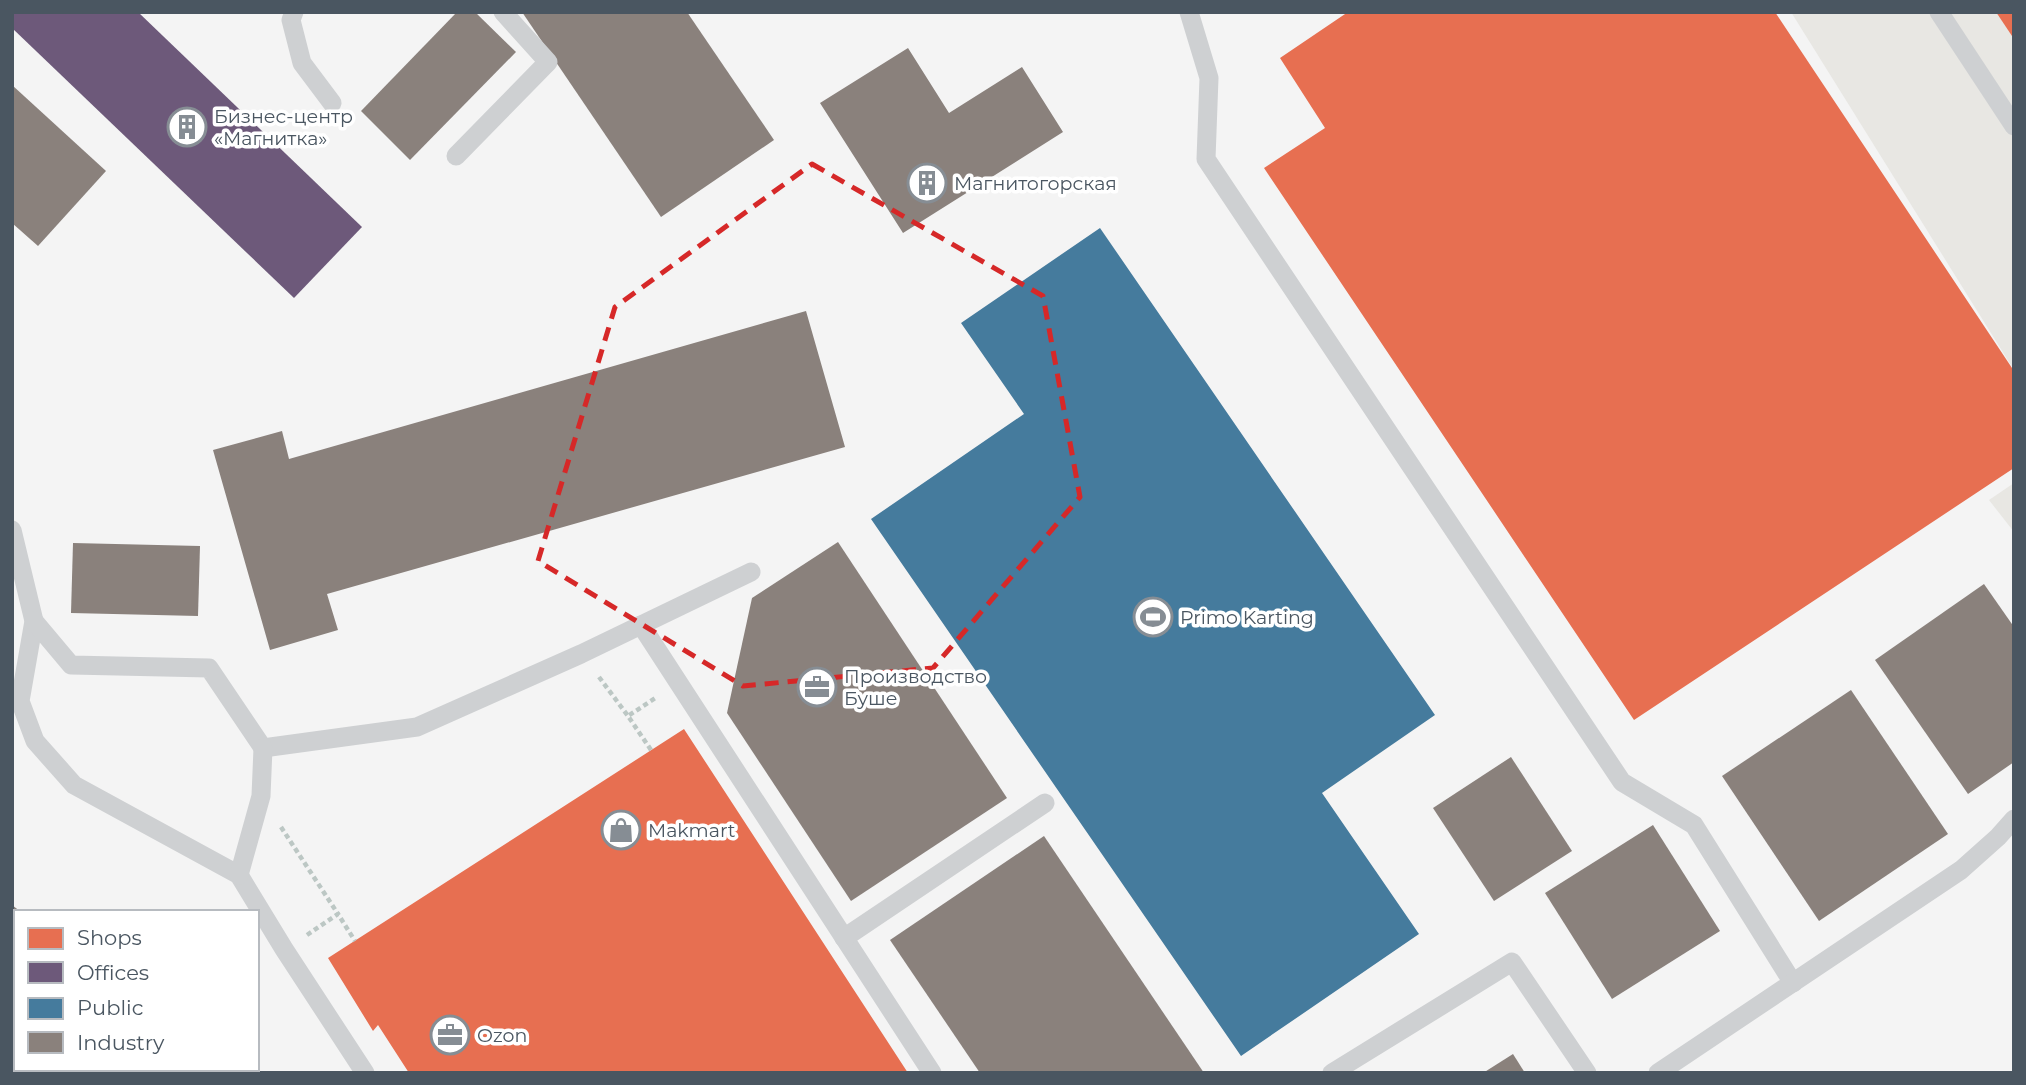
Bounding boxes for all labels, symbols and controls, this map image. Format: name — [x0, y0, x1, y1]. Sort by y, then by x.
place label: Бизнес-центр «Магнитка» — [214, 105, 353, 150]
building icon: Бизнес-центр «Магнитка» — [166, 106, 208, 148]
building icon: Магнитогорская — [906, 162, 948, 204]
place label: Магнитогорская — [954, 172, 1117, 195]
sports icon: Primo Karting — [1132, 596, 1174, 638]
place label: Primo Karting — [1180, 606, 1314, 629]
place label: Производство Буше — [844, 665, 987, 710]
office icon: Производство Буше — [796, 666, 838, 708]
shop icon: Makmart — [600, 809, 642, 851]
place label: Makmart — [648, 819, 736, 842]
legend — [14, 910, 259, 1071]
text: Shops — [77, 925, 142, 950]
text: Offices — [77, 960, 149, 985]
text: Public — [77, 995, 144, 1020]
office icon: Ozon — [429, 1014, 471, 1056]
place label: Ozon — [477, 1024, 527, 1047]
text: Industry — [77, 1030, 165, 1055]

